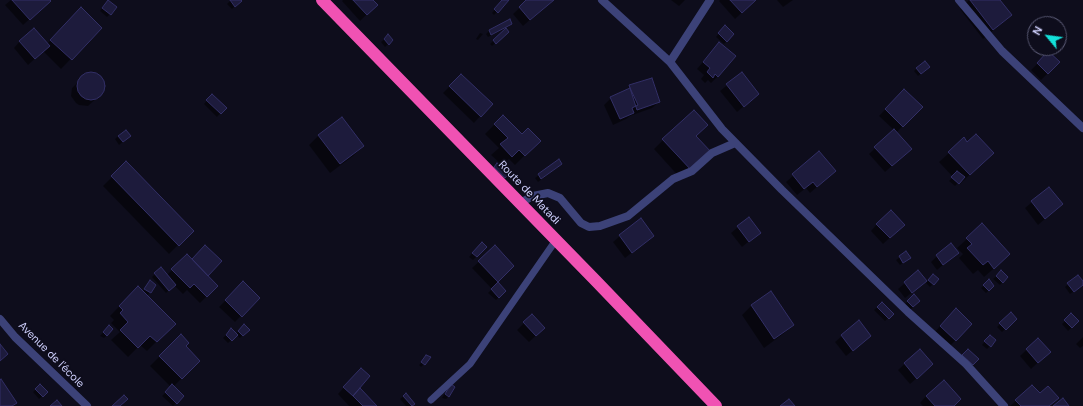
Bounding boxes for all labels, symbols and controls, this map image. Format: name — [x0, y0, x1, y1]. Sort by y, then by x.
north arrow — [1027, 16, 1067, 56]
text: N — [1029, 24, 1045, 38]
street label: Route de Matadi — [495, 158, 563, 228]
street label: Avenue de l'école — [15, 319, 87, 391]

